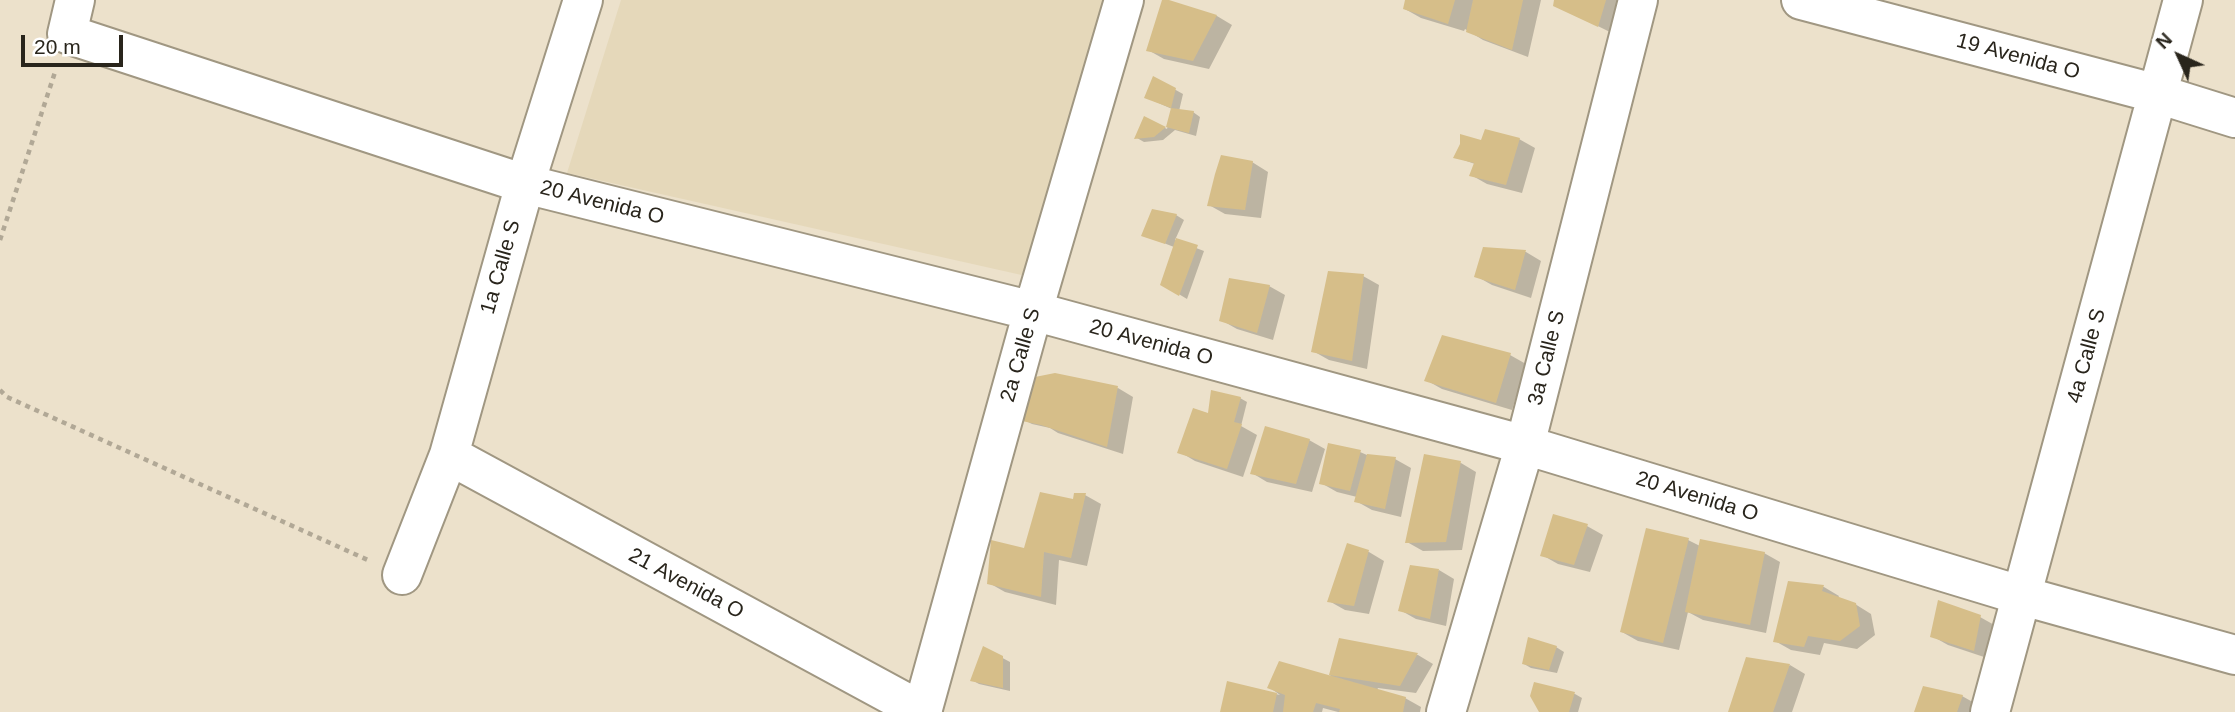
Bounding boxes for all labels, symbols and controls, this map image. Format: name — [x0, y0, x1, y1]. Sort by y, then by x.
scale bar — [24, 21, 126, 65]
north arrow — [2144, 21, 2214, 91]
street label: 19 Avenida O — [1953, 28, 2083, 86]
text: N — [2152, 29, 2176, 53]
text: 20 m — [34, 35, 81, 58]
street label: 20 Avenida O — [537, 175, 667, 231]
street label: 1a Calle S — [476, 217, 526, 317]
street label: 2a Calle S — [996, 305, 1046, 405]
street label: 4a Calle S — [2062, 306, 2112, 406]
street label: 3a Calle S — [1523, 308, 1571, 408]
street label: 20 Avenida O — [1086, 314, 1216, 372]
street label: 20 Avenida O — [1633, 466, 1761, 528]
street label: 21 Avenida O — [624, 543, 748, 625]

